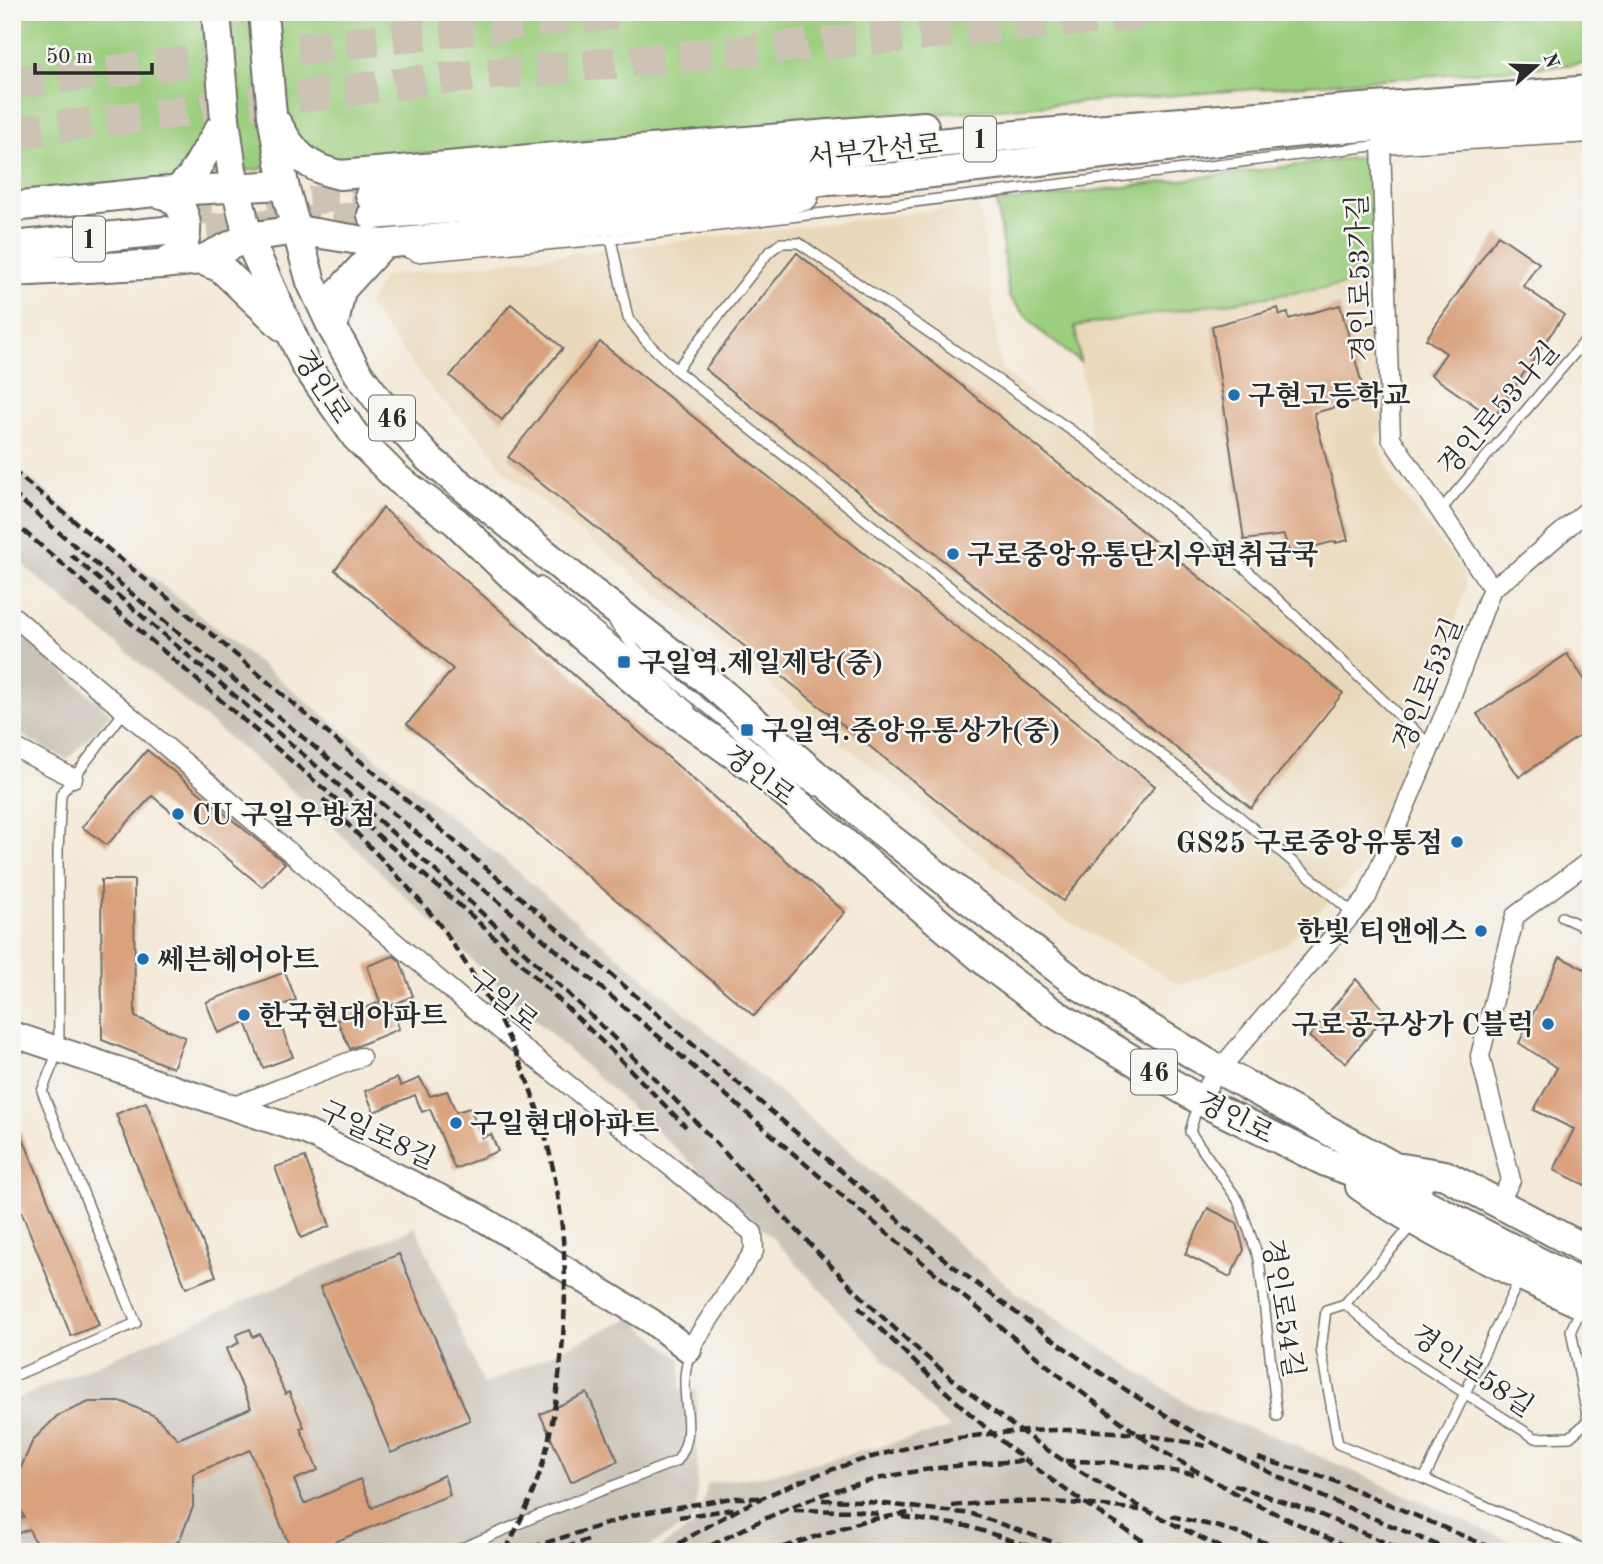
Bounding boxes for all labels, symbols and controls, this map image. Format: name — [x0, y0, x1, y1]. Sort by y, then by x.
scale bar — [35, 32, 152, 76]
north arrow — [1502, 32, 1572, 102]
text: 50 m — [46, 47, 93, 68]
text: N — [1538, 51, 1561, 72]
road number: 1 — [964, 116, 996, 162]
street label: 서부간선로 — [806, 130, 944, 174]
street label: 경인로53가길 — [1343, 194, 1379, 362]
road number: 1 — [73, 216, 105, 262]
street label: 경인로53나길 — [1433, 336, 1566, 482]
street label: 경인로 — [287, 345, 356, 429]
place label: 구현고등학교 — [1248, 380, 1410, 412]
marker: 구현고등학교 — [1226, 387, 1242, 403]
road number: 46 — [369, 396, 415, 440]
place label: 구로중앙유통단지우편취급국 — [967, 539, 1319, 571]
marker: 구로중앙유통단지우편취급국 — [945, 546, 961, 562]
street label: 경인로53길 — [1389, 614, 1469, 756]
place label: 구일역.제일제당(중) — [638, 647, 883, 679]
marker: 구일역.제일제당(중) — [616, 654, 632, 670]
place label: 구일역.중앙유통상가(중) — [761, 715, 1060, 747]
marker: 구일역.중앙유통상가(중) — [739, 722, 755, 738]
street label: 경인로 — [717, 740, 800, 813]
place label: CU 구일우방점 — [192, 799, 376, 831]
marker: CU 구일우방점 — [170, 806, 186, 822]
place label: GS25 구로중앙유통점 — [1176, 827, 1443, 859]
marker: GS25 구로중앙유통점 — [1449, 834, 1465, 850]
place label: 한빛 티앤에스 — [1297, 916, 1467, 948]
marker: 한빛 티앤에스 — [1473, 923, 1489, 939]
place label: 쎄븐헤어아트 — [157, 944, 319, 976]
marker: 쎄븐헤어아트 — [135, 951, 151, 967]
street label: 구일로 — [462, 964, 544, 1039]
place label: 한국현대아파트 — [258, 1000, 447, 1032]
marker: 한국현대아파트 — [236, 1007, 252, 1023]
place label: 구로공구상가 C블럭 — [1291, 1009, 1534, 1041]
marker: 구로공구상가 C블럭 — [1540, 1016, 1556, 1032]
road number: 46 — [1131, 1050, 1177, 1094]
street label: 경인로 — [1192, 1087, 1278, 1151]
street label: 구일로8길 — [314, 1096, 440, 1176]
place label: 구일현대아파트 — [470, 1108, 659, 1140]
marker: 구일현대아파트 — [448, 1115, 464, 1131]
street label: 경인로54길 — [1256, 1236, 1308, 1380]
street label: 경인로58길 — [1405, 1320, 1539, 1423]

